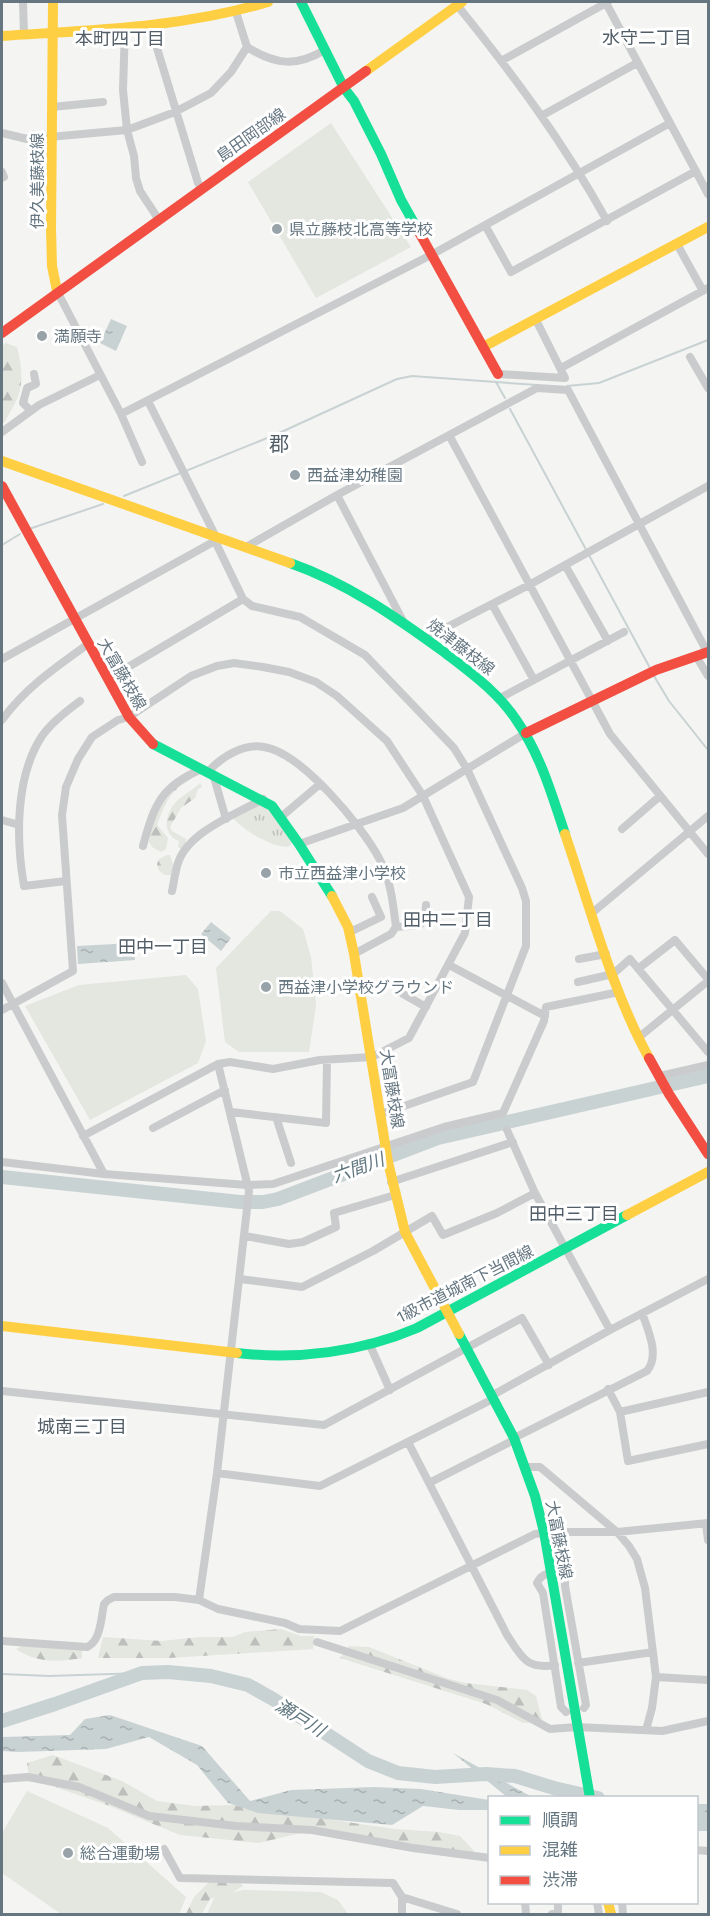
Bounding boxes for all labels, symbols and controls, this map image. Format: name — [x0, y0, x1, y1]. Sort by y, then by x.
district label: 水守二丁目 — [602, 27, 692, 49]
district label: 本町四丁目 — [75, 28, 165, 50]
street label: 島田岡部線 — [213, 104, 289, 166]
street label: 伊久美藤枝線 — [28, 133, 47, 229]
place label: 県立藤枝北高等学校 — [289, 220, 433, 239]
marker: 県立藤枝北高等学校 — [270, 222, 284, 236]
place label: 満願寺 — [54, 327, 102, 346]
marker: 満願寺 — [35, 329, 49, 343]
district label: 郡 — [269, 432, 289, 456]
place label: 西益津幼稚園 — [307, 466, 403, 485]
marker: 西益津幼稚園 — [288, 468, 302, 482]
street label: 焼津藤枝線 — [424, 615, 498, 679]
street label: 大富藤枝線 — [94, 635, 150, 713]
place label: 市立西益津小学校 — [278, 864, 406, 883]
marker: 市立西益津小学校 — [259, 866, 273, 880]
district label: 田中二丁目 — [403, 909, 493, 931]
district label: 田中一丁目 — [118, 936, 208, 958]
place label: 西益津小学校グラウンド — [278, 978, 454, 997]
marker: 西益津小学校グラウンド — [259, 980, 273, 994]
street label: 大富藤枝線 — [376, 1048, 408, 1130]
water label: 六間川 — [329, 1148, 389, 1188]
district label: 田中三丁目 — [529, 1203, 619, 1225]
street label: 1級市道城南下当間線 — [393, 1241, 537, 1327]
district label: 城南三丁目 — [37, 1416, 127, 1438]
street label: 大富藤枝線 — [542, 1499, 576, 1581]
water label: 瀬戸川 — [271, 1694, 330, 1743]
legend — [488, 1796, 698, 1904]
text: 順調 — [542, 1809, 578, 1831]
text: 混雑 — [542, 1839, 578, 1861]
place label: 総合運動場 — [80, 1844, 160, 1863]
marker: 総合運動場 — [61, 1846, 75, 1860]
text: 渋滞 — [542, 1869, 578, 1891]

